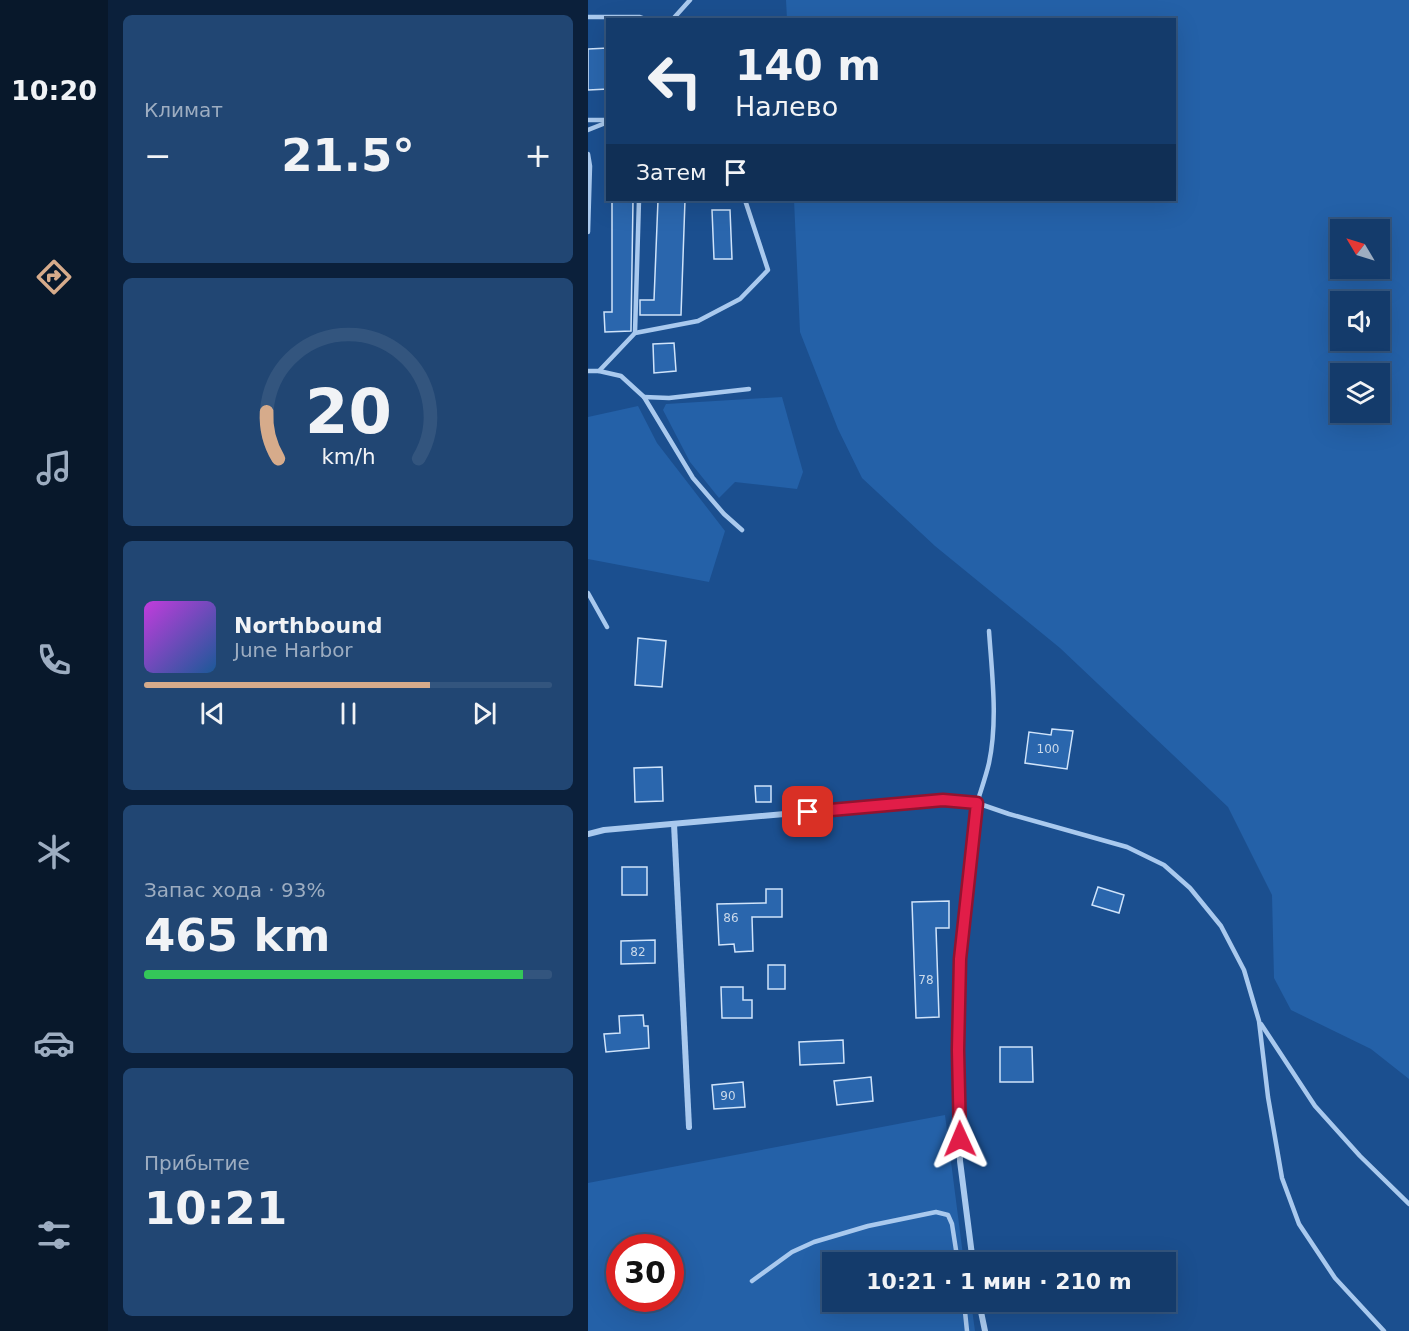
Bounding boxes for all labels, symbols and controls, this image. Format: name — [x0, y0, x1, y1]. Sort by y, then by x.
text: 140 m — [735, 41, 881, 90]
icon: left — [636, 42, 714, 120]
text: 10:20 — [11, 75, 97, 106]
text: Налево — [735, 91, 838, 122]
text: Климат — [144, 98, 223, 122]
text: 21.5° — [281, 129, 415, 182]
text: − — [144, 136, 172, 175]
text: + — [524, 136, 552, 175]
icon: arrive — [719, 156, 752, 189]
text: Затем — [636, 160, 707, 185]
north arrow — [1330, 219, 1390, 279]
map controls — [1330, 219, 1390, 423]
icon: directions — [33, 256, 75, 298]
button: sound — [1330, 291, 1390, 351]
button: layers — [1330, 363, 1390, 423]
text: 20 — [305, 375, 391, 448]
text: km/h — [321, 445, 375, 470]
icon: music — [33, 447, 75, 489]
text: Northbound — [234, 613, 383, 638]
text: June Harbor — [234, 638, 353, 662]
icon: phone — [33, 639, 75, 681]
icon: previous — [196, 697, 229, 730]
icon: pause — [332, 697, 365, 730]
icon: next — [468, 697, 501, 730]
house number: 100 — [1037, 742, 1059, 756]
pin — [782, 786, 833, 837]
icon: arrive — [791, 795, 824, 828]
icon: climate — [33, 831, 75, 873]
text: Запас хода · 93% — [144, 878, 325, 902]
text: 465 km — [144, 909, 330, 962]
house number: 86 — [723, 911, 739, 925]
house number: 82 — [630, 945, 646, 959]
house number: 78 — [918, 973, 934, 987]
icon: car — [33, 1022, 75, 1064]
house number: 90 — [720, 1089, 736, 1103]
position arrow — [928, 1107, 992, 1171]
text: Прибытие — [144, 1151, 250, 1175]
text: 10:21 — [144, 1182, 287, 1235]
icon: filters — [33, 1214, 75, 1256]
speed limit sign: 30 — [606, 1234, 684, 1312]
text: 10:21 · 1 мин · 210 m — [866, 1269, 1132, 1294]

